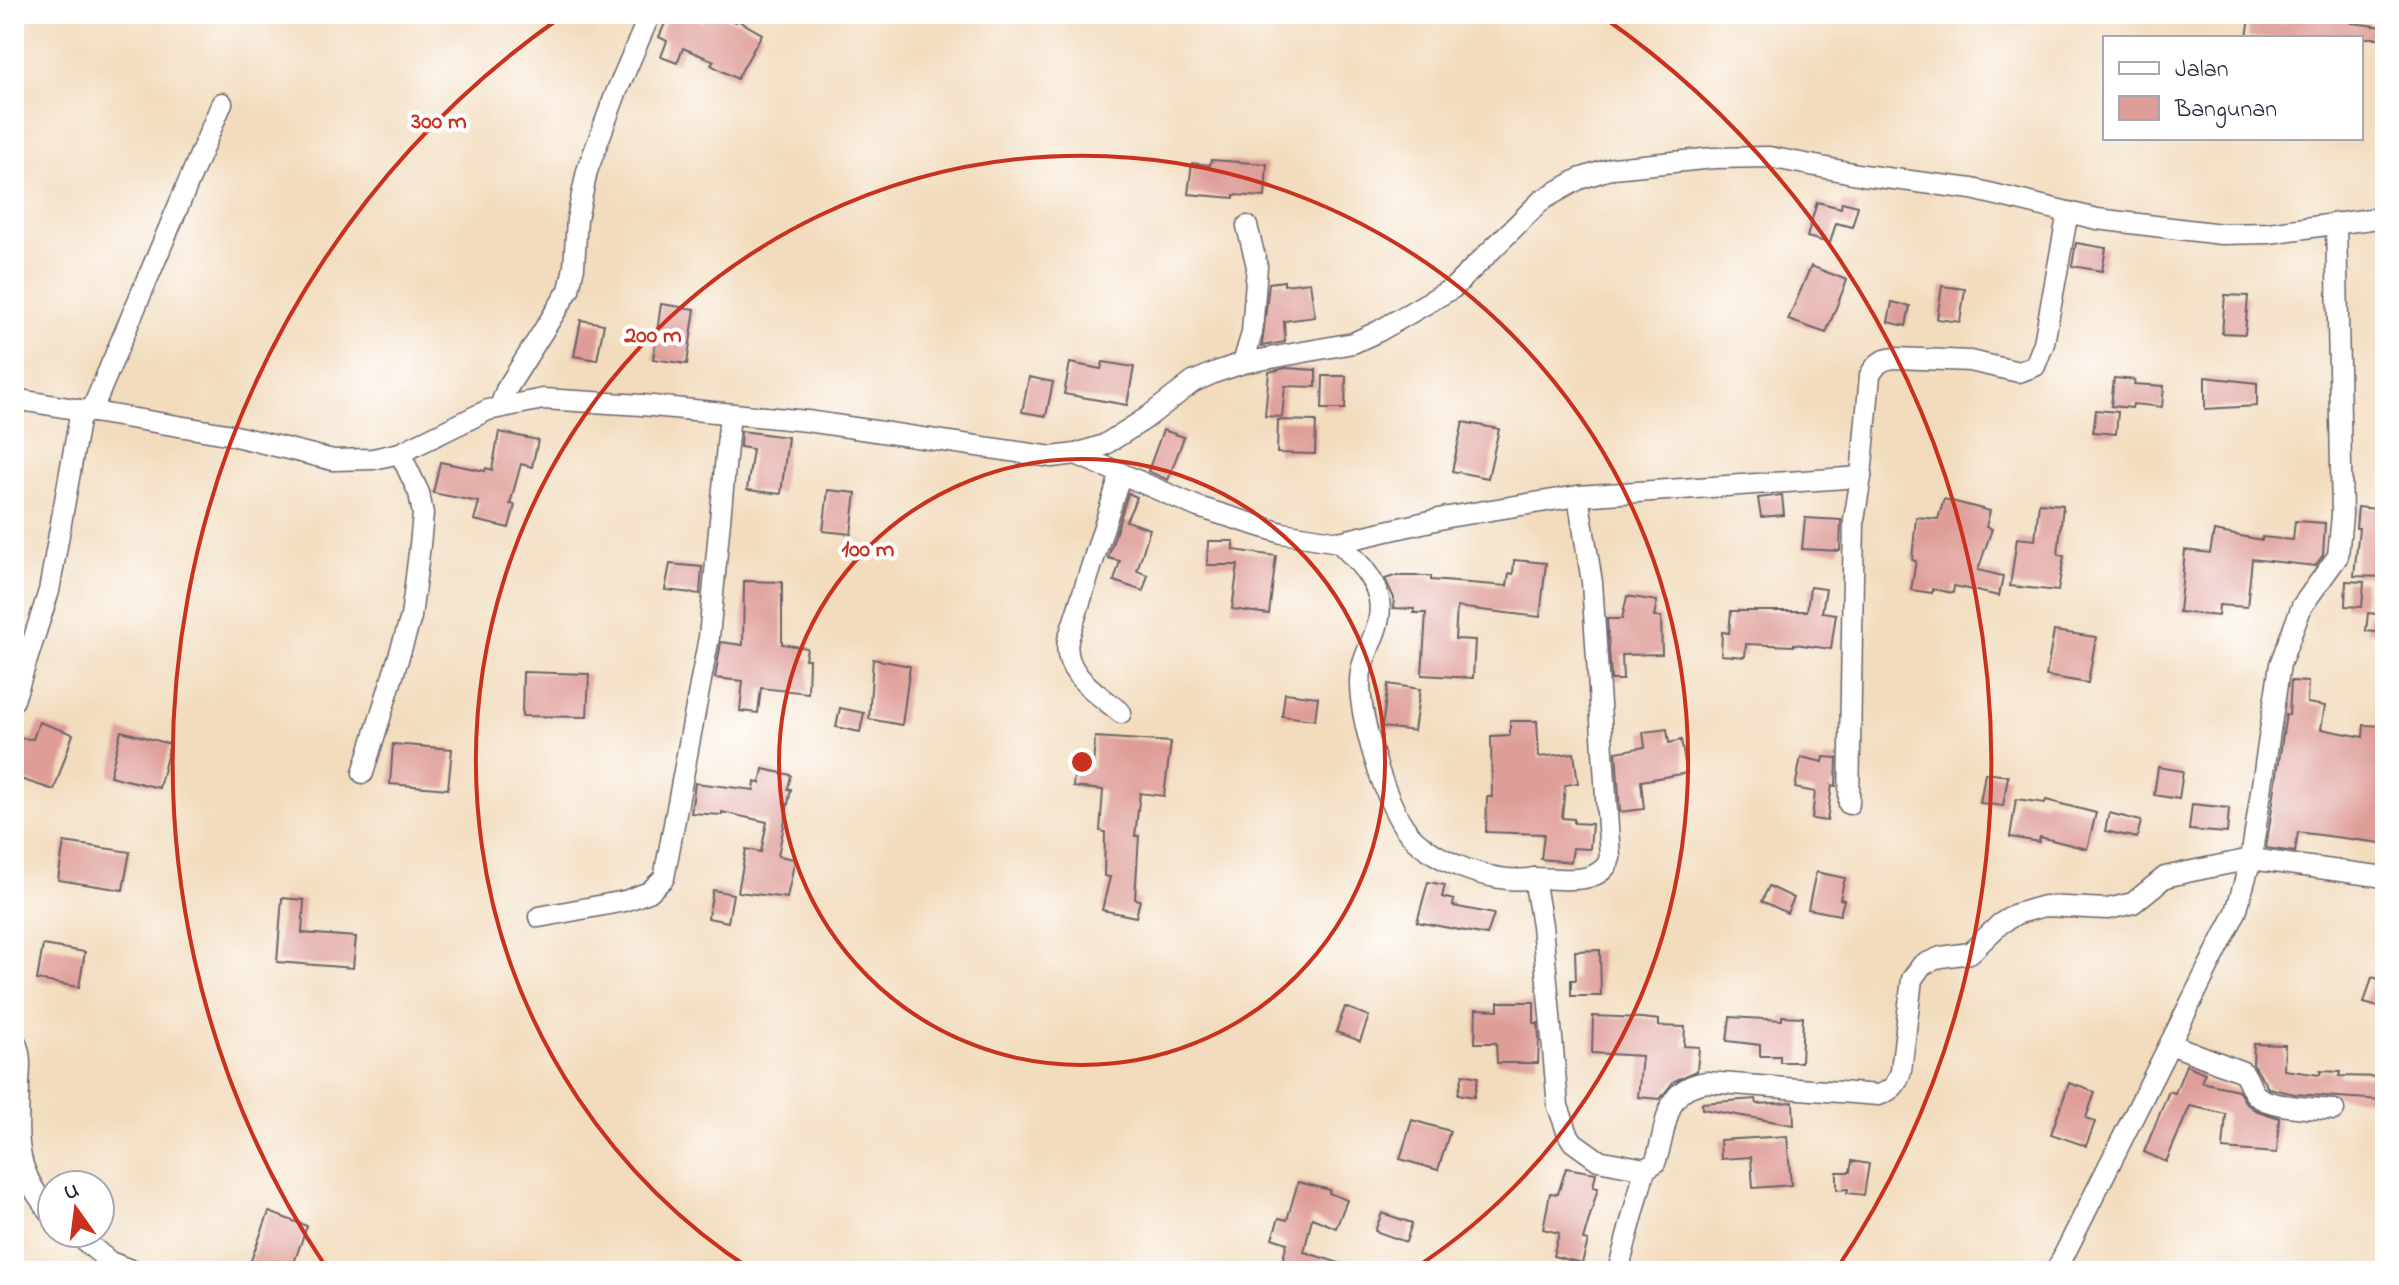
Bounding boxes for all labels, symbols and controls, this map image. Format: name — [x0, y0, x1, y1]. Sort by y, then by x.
legend — [2103, 36, 2363, 140]
text: Jalan — [2175, 53, 2229, 88]
text: Bangunan — [2174, 93, 2277, 128]
text: 300 m — [410, 105, 467, 140]
text: 200 m — [623, 319, 682, 354]
text: 100 m — [842, 533, 895, 568]
centre of rings — [1068, 748, 1096, 776]
north arrow — [36, 1169, 116, 1249]
text: U — [61, 1175, 83, 1210]

